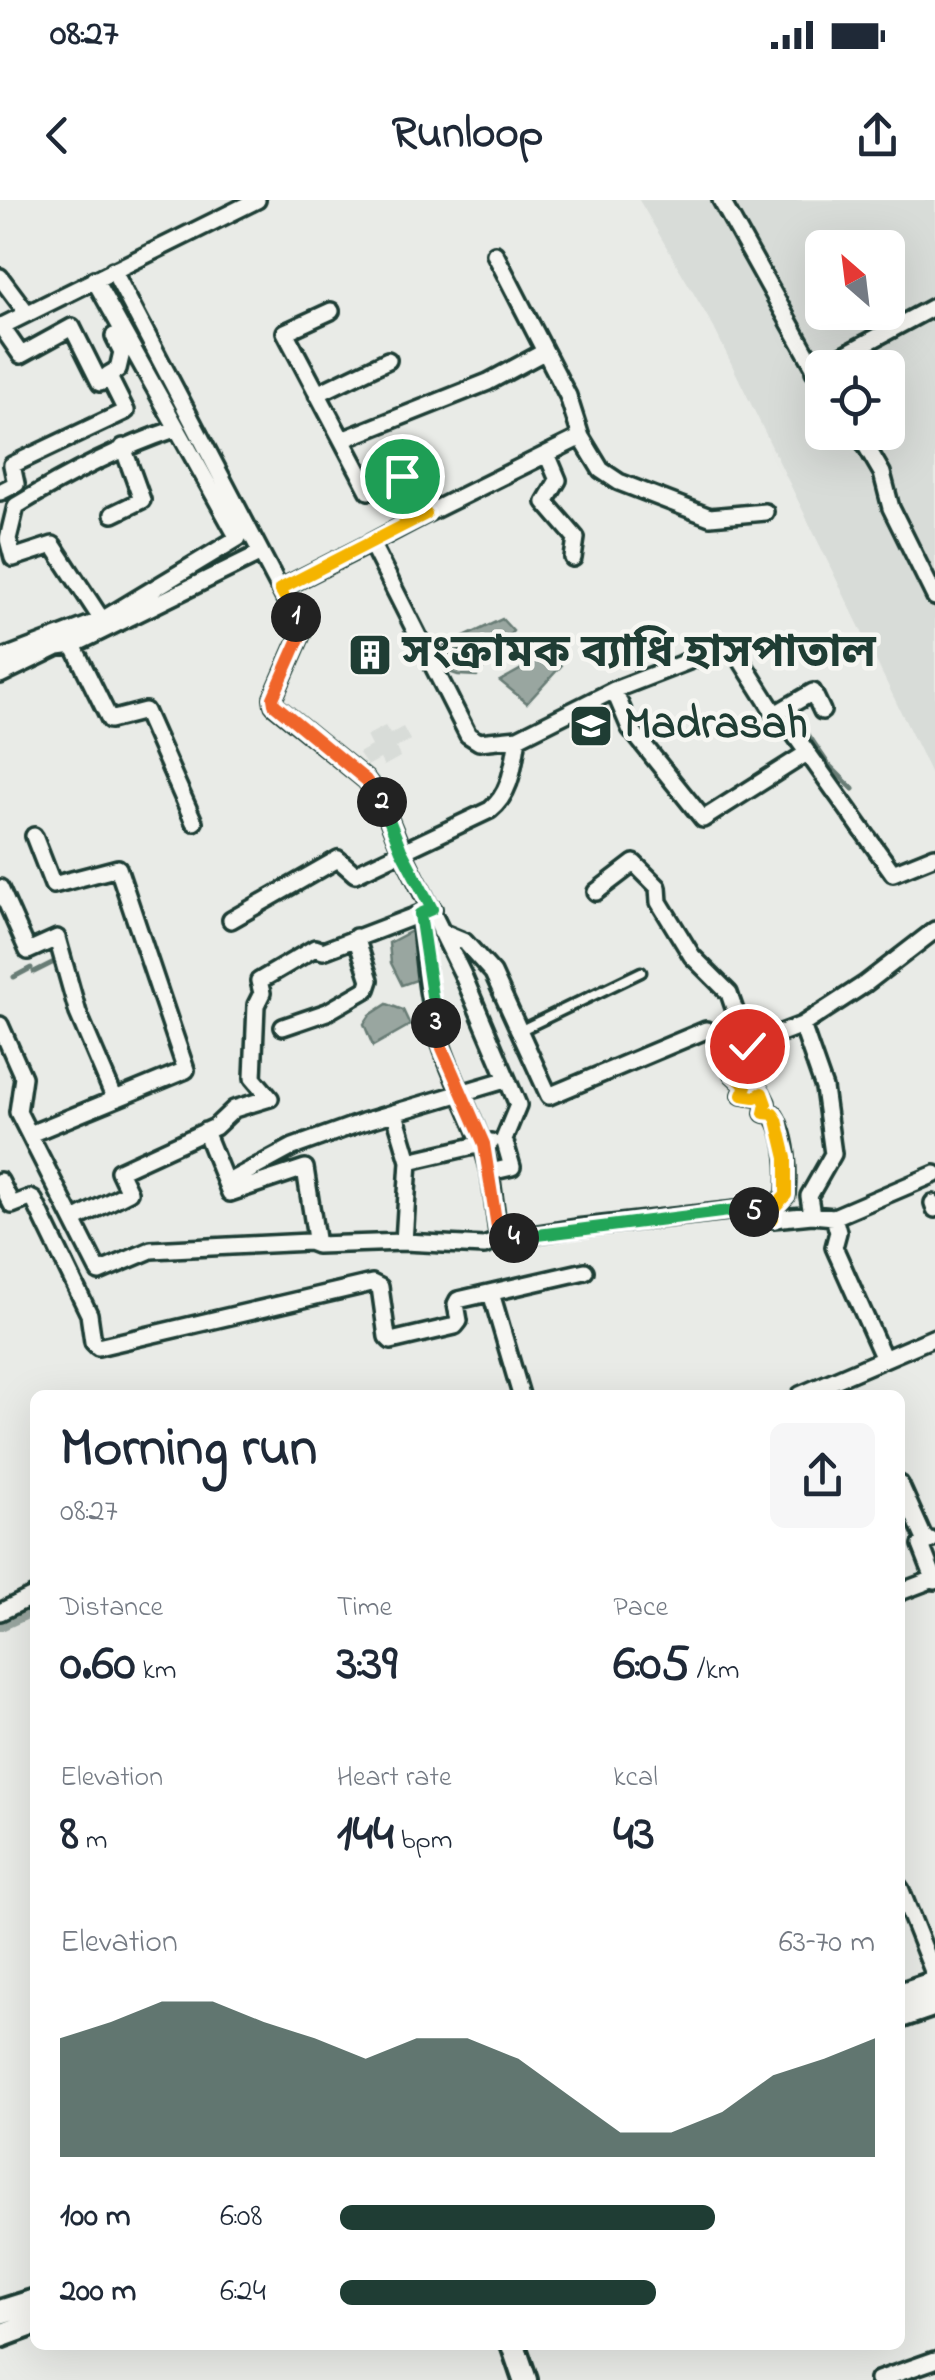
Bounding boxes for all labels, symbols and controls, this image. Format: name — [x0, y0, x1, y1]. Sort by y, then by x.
text: 08:27 — [50, 7, 118, 63]
text: Runloop — [392, 102, 543, 168]
icon: back — [30, 108, 85, 163]
icon: share — [850, 108, 905, 163]
north arrow — [805, 230, 905, 330]
map controls — [805, 230, 905, 450]
button: locate — [805, 350, 905, 450]
pin — [360, 434, 445, 519]
icon: arrive — [375, 449, 430, 504]
pin: 1 — [271, 592, 321, 642]
text: 1 — [292, 596, 300, 637]
place label: সংক্রামক ব্যাধি হাসপাতাল — [401, 622, 877, 688]
building icon: সংক্রামক ব্যাধি হাসপাতাল — [347, 632, 393, 678]
place label: Madrasah — [624, 693, 808, 759]
school or university icon: Madrasah — [568, 703, 614, 749]
pin: 2 — [357, 777, 407, 827]
text: 2 — [375, 781, 389, 822]
pin: 3 — [411, 998, 461, 1048]
text: 3 — [430, 1002, 442, 1043]
pin — [705, 1004, 790, 1089]
icon: check — [720, 1019, 775, 1074]
pin: 5 — [729, 1187, 779, 1237]
text: 5 — [746, 1191, 762, 1232]
pin: 4 — [489, 1213, 539, 1263]
text: 4 — [508, 1217, 520, 1258]
text: Morning run — [60, 1411, 317, 1491]
button: share — [770, 1423, 875, 1528]
text: 08:27 — [60, 1489, 118, 1536]
text: Distance — [60, 1588, 163, 1629]
text: Time — [337, 1588, 392, 1629]
text: Pace — [613, 1588, 668, 1629]
text: 0.60 — [60, 1629, 135, 1702]
text: 3:39 — [337, 1629, 397, 1702]
text: 6:05 — [613, 1629, 690, 1702]
text: km — [135, 1651, 176, 1692]
text: /km — [690, 1651, 739, 1692]
text: Elevation — [60, 1758, 163, 1799]
text: Heart rate — [337, 1758, 451, 1799]
text: kcal — [613, 1758, 658, 1799]
text: 8 — [60, 1799, 79, 1872]
text: 144 — [337, 1799, 394, 1872]
text: 43 — [613, 1799, 655, 1872]
text: m — [79, 1821, 107, 1862]
text: bpm — [394, 1821, 453, 1862]
text: Elevation — [60, 1920, 178, 1967]
text: 63–70 m — [779, 1920, 875, 1967]
text: 100 m — [60, 2194, 131, 2241]
text: 6:08 — [220, 2194, 263, 2241]
text: 200 m — [60, 2269, 136, 2316]
text: 6:24 — [220, 2269, 266, 2316]

